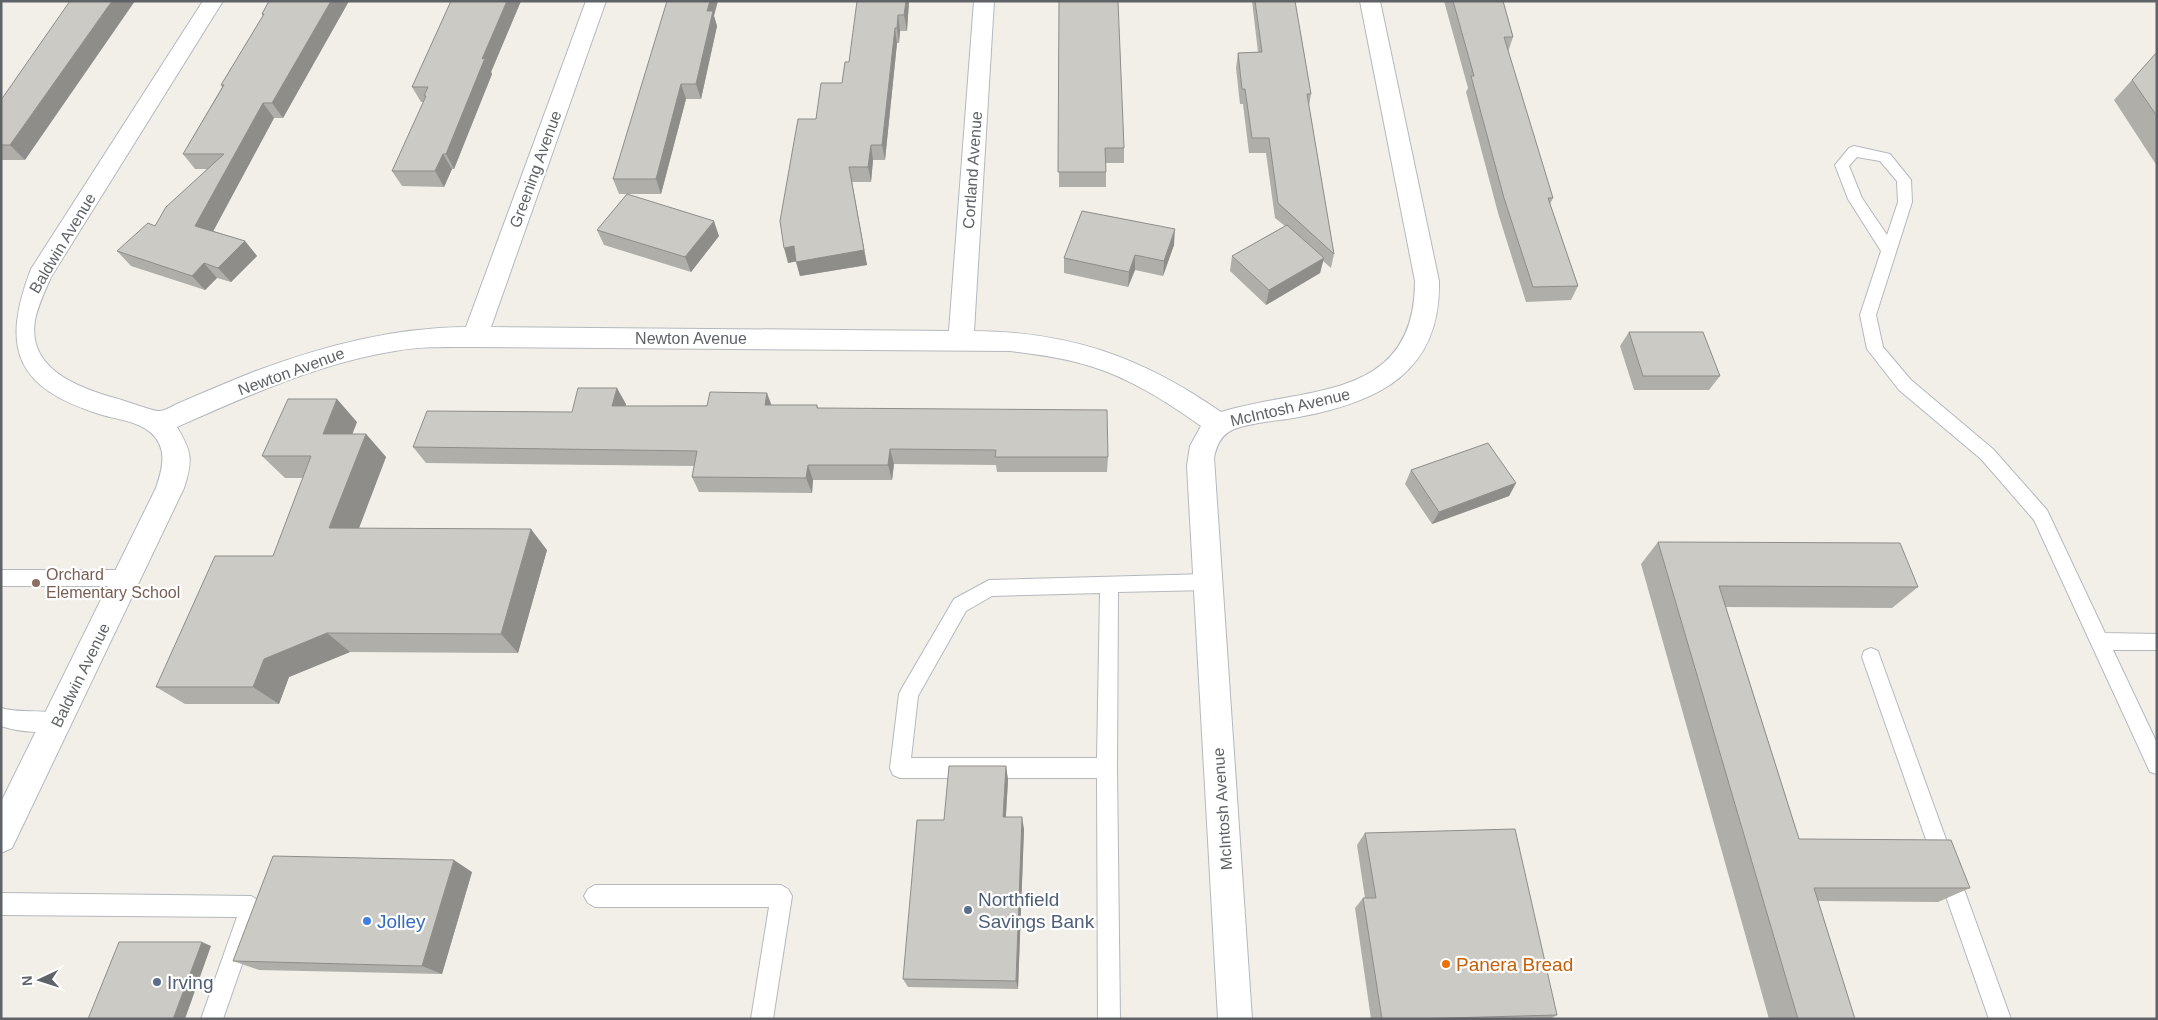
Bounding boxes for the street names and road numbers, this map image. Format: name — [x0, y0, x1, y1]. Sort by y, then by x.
street label: Greening Avenue — [506, 108, 565, 230]
street label: Cortland Avenue — [960, 110, 985, 229]
street label: Baldwin Avenue — [26, 190, 99, 296]
street label: Newton Avenue — [635, 330, 747, 347]
street label: Newton Avenue — [236, 344, 347, 399]
street label: McIntosh Avenue — [1229, 385, 1352, 430]
street label: Baldwin Avenue — [48, 620, 113, 730]
street label: McIntosh Avenue — [1210, 747, 1235, 871]

